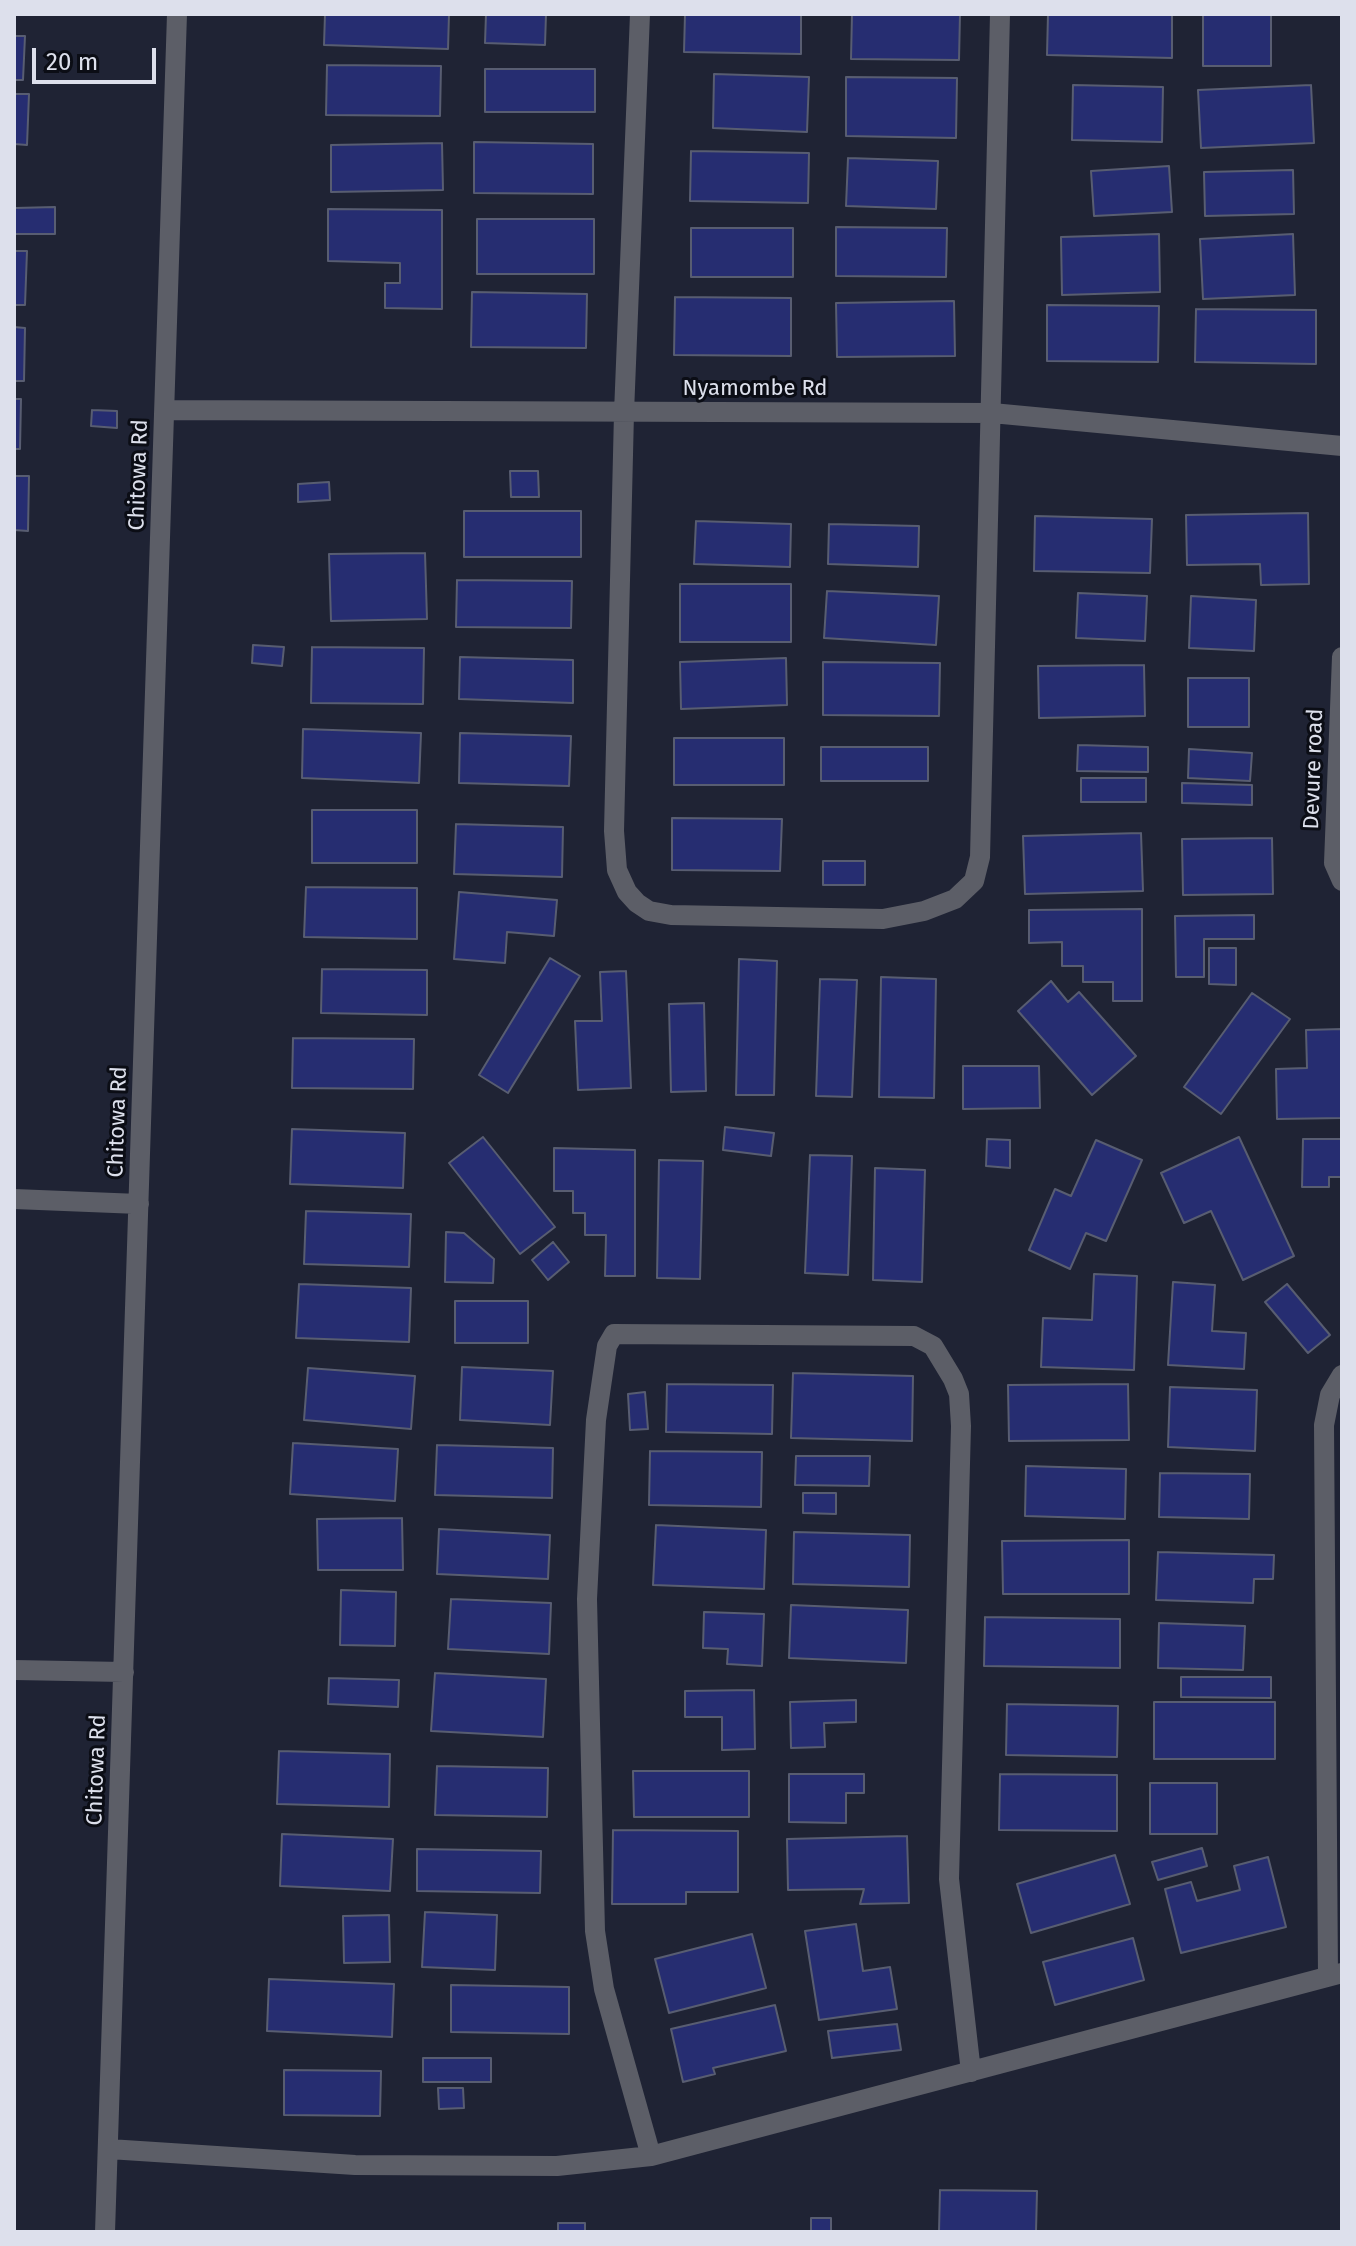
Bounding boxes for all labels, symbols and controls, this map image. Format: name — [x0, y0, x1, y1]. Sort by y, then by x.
scale bar — [36, 32, 160, 82]
text: 20 m — [46, 48, 98, 76]
street label: Nyamombe Rd — [682, 376, 828, 402]
street label: Chitowa Rd — [124, 419, 154, 531]
street label: Devure road — [1299, 708, 1329, 830]
street label: Chitowa Rd — [103, 1066, 133, 1178]
street label: Chitowa Rd — [82, 1714, 112, 1826]

